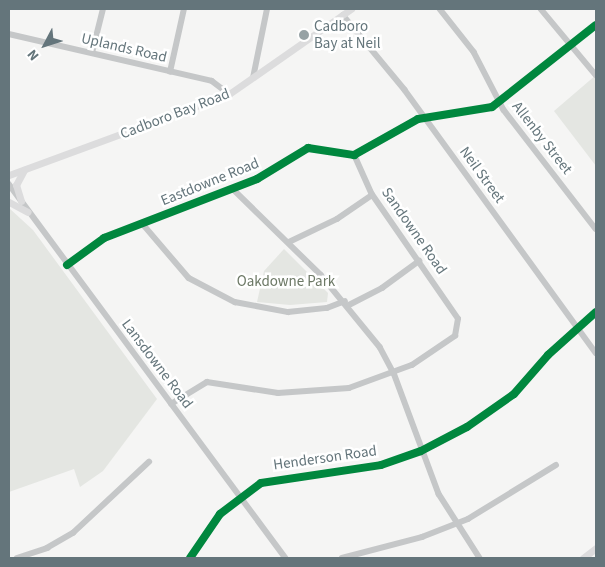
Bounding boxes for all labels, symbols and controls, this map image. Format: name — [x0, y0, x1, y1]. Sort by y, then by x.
place label: Cadboro Bay at Neil — [314, 17, 380, 52]
north arrow — [20, 20, 70, 70]
street label: Uplands Road — [79, 29, 169, 67]
marker: Cadboro Bay at Neil — [298, 29, 310, 41]
text: N — [23, 45, 44, 65]
street label: Cadboro Bay Road — [118, 85, 232, 143]
street label: Allenby Street — [508, 98, 576, 178]
street label: Neil Street — [456, 143, 508, 207]
street label: Eastdowne Road — [158, 154, 262, 210]
street label: Sandowne Road — [377, 184, 451, 278]
park label: Oakdowne Park — [237, 273, 335, 291]
street label: Lansdowne Road — [118, 316, 196, 412]
street label: Henderson Road — [272, 442, 378, 474]

